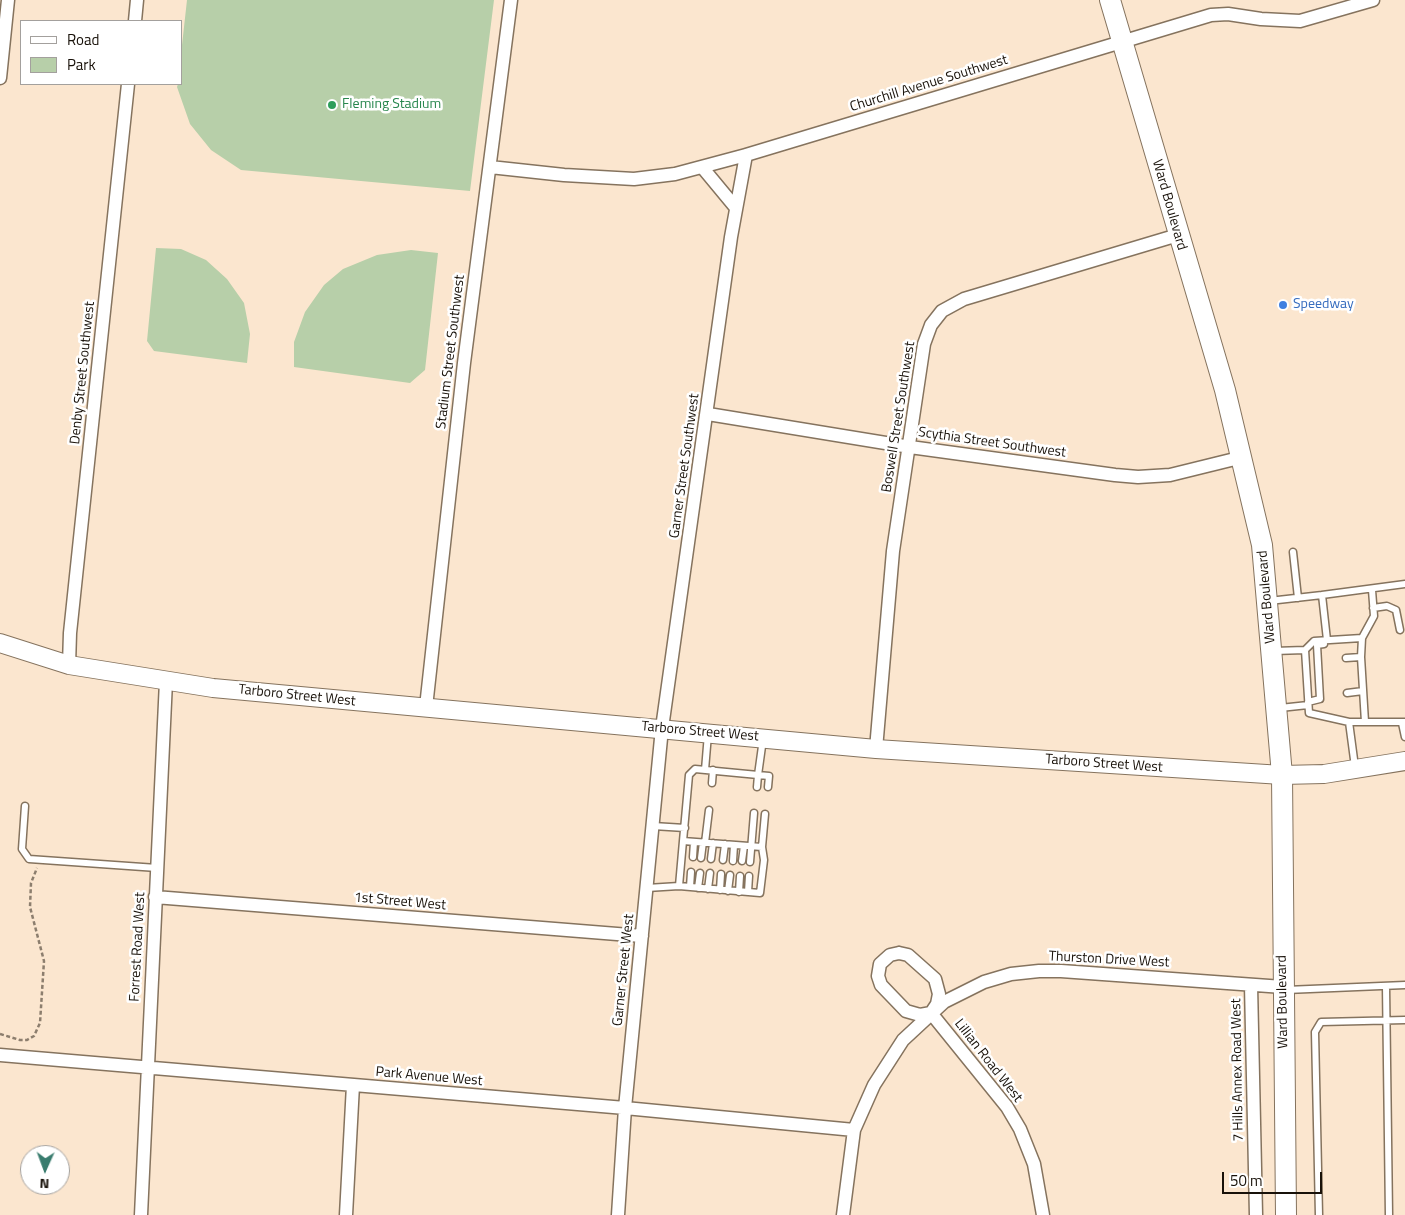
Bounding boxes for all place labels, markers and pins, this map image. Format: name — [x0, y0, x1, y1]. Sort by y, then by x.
place label: Fleming Stadium — [342, 97, 441, 113]
marker: Fleming Stadium — [326, 99, 338, 111]
place label: Speedway — [1293, 297, 1354, 313]
marker: Speedway — [1277, 299, 1289, 311]

